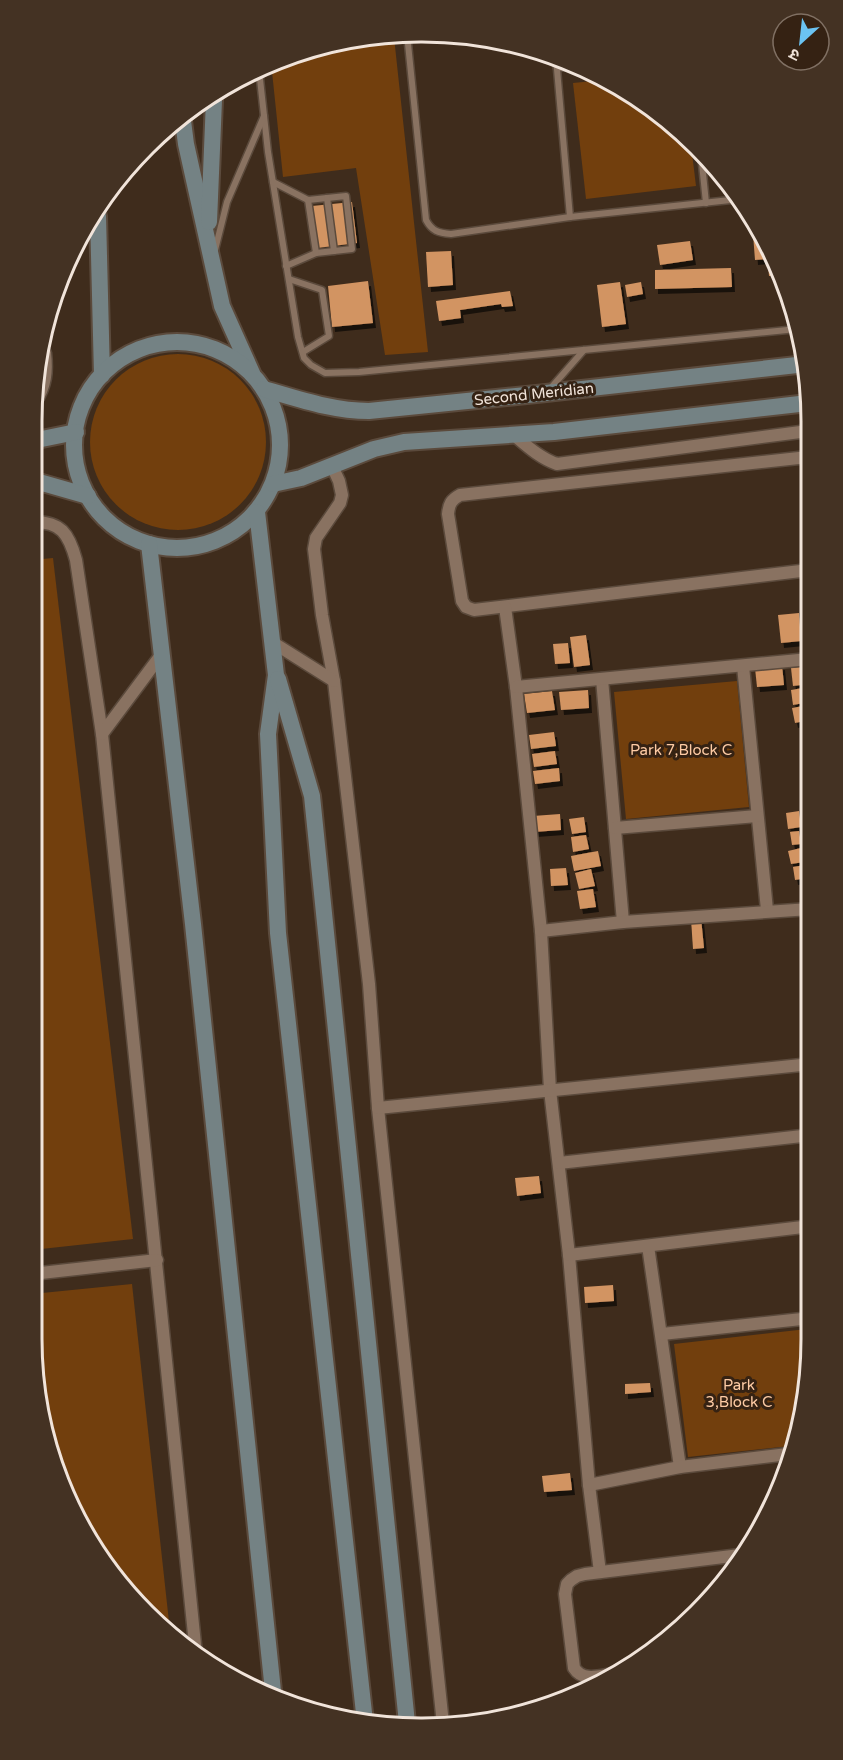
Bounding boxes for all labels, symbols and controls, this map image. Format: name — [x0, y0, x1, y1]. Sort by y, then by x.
north arrow — [771, 12, 831, 72]
text: उ — [785, 43, 803, 66]
street label: Second Meridian — [473, 379, 595, 409]
park label: Park 7,Block C — [630, 741, 732, 759]
park label: Park 3,Block C — [706, 1376, 772, 1411]

